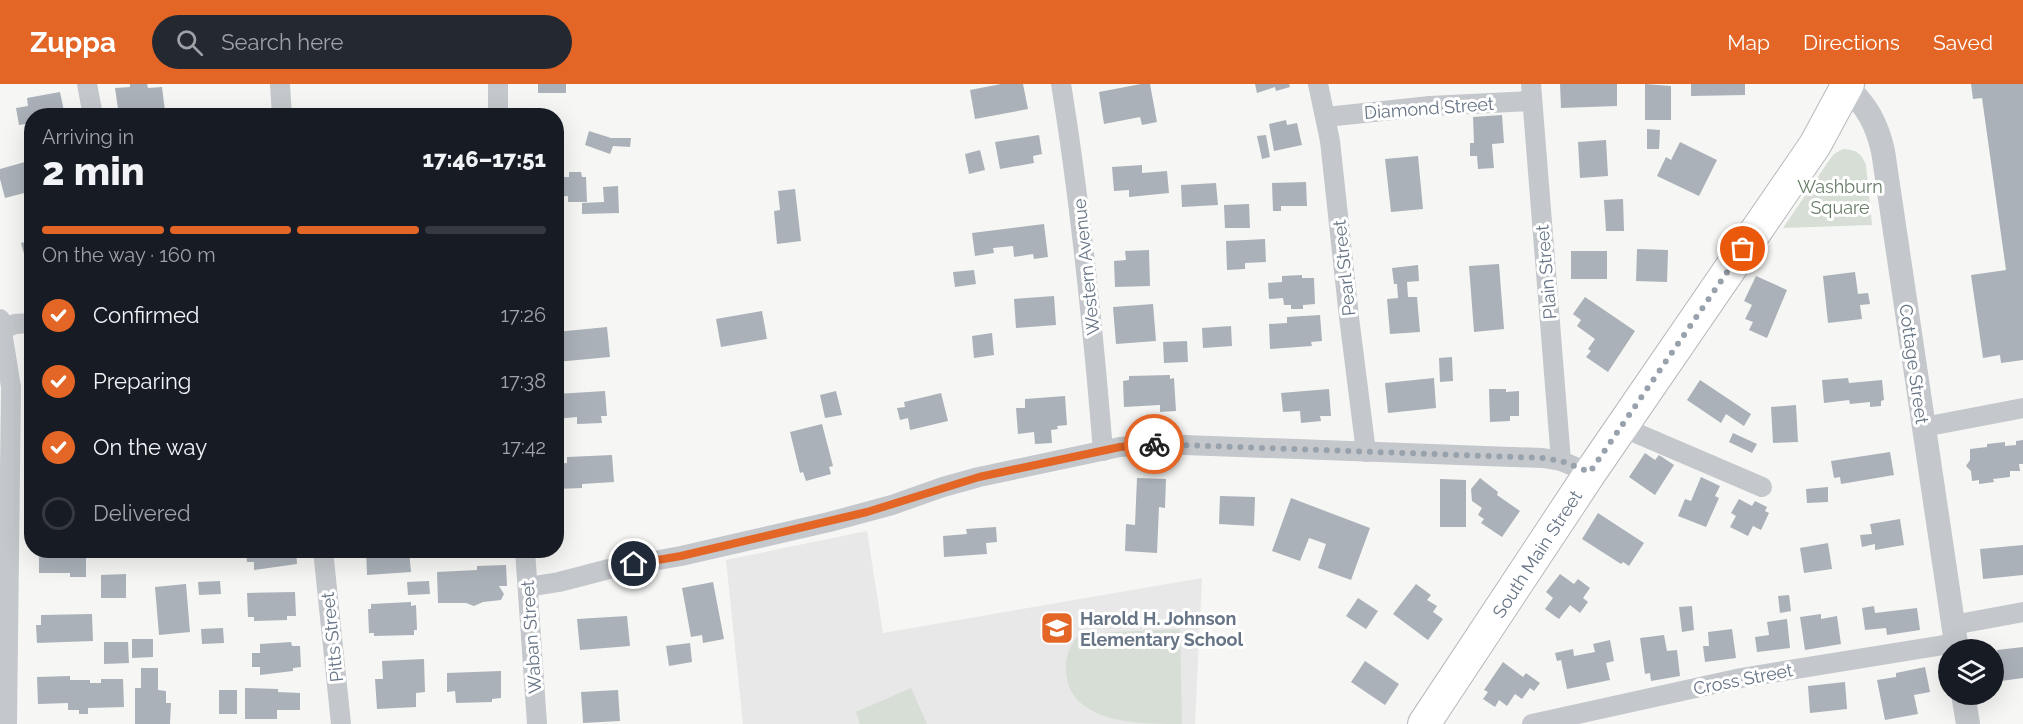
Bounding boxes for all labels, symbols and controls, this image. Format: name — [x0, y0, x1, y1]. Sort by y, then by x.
search box — [152, 15, 572, 69]
text: Zuppa — [30, 26, 116, 59]
icon: search — [173, 26, 206, 59]
text: Search here — [221, 29, 343, 55]
text: Map — [1727, 30, 1770, 55]
text: Directions — [1803, 30, 1900, 55]
text: Saved — [1933, 30, 1993, 55]
street label: Diamond Street — [1363, 93, 1495, 123]
text: Arriving in — [42, 125, 134, 149]
text: 17:46–17:51 — [423, 146, 546, 172]
text: 2 min — [42, 148, 145, 194]
park label: Washburn Square — [1797, 176, 1883, 218]
street label: Western Avenue — [1068, 197, 1104, 336]
street label: Pearl Street — [1329, 219, 1359, 317]
pin — [1717, 223, 1768, 274]
street label: Plain Street — [1531, 224, 1561, 320]
icon: bag — [1726, 232, 1759, 265]
text: On the way · 160 m — [42, 243, 216, 267]
icon: check — [42, 299, 75, 332]
text: Confirmed — [93, 302, 200, 328]
text: 17:26 — [501, 303, 546, 327]
street label: Cottage Street — [1895, 303, 1933, 425]
icon: check — [42, 365, 75, 398]
text: Preparing — [93, 368, 191, 394]
text: 17:38 — [501, 369, 546, 393]
courier — [1124, 414, 1184, 474]
icon: bike — [1138, 428, 1171, 461]
icon: check — [42, 431, 75, 464]
text: On the way — [93, 434, 207, 460]
text: 17:42 — [502, 435, 546, 459]
street label: South Main Street — [1488, 486, 1586, 622]
text: Delivered — [93, 500, 191, 526]
pin — [608, 538, 659, 589]
icon: home — [617, 547, 650, 580]
street label: Waban Street — [517, 580, 545, 694]
street label: Pitts Street — [317, 591, 347, 683]
place label: Harold H. Johnson Elementary School — [1080, 608, 1244, 650]
school or university icon: Harold H. Johnson Elementary School — [1039, 610, 1075, 646]
map controls — [1938, 639, 2004, 705]
button: layers — [1938, 639, 2004, 705]
street label: Cross Street — [1691, 659, 1795, 699]

